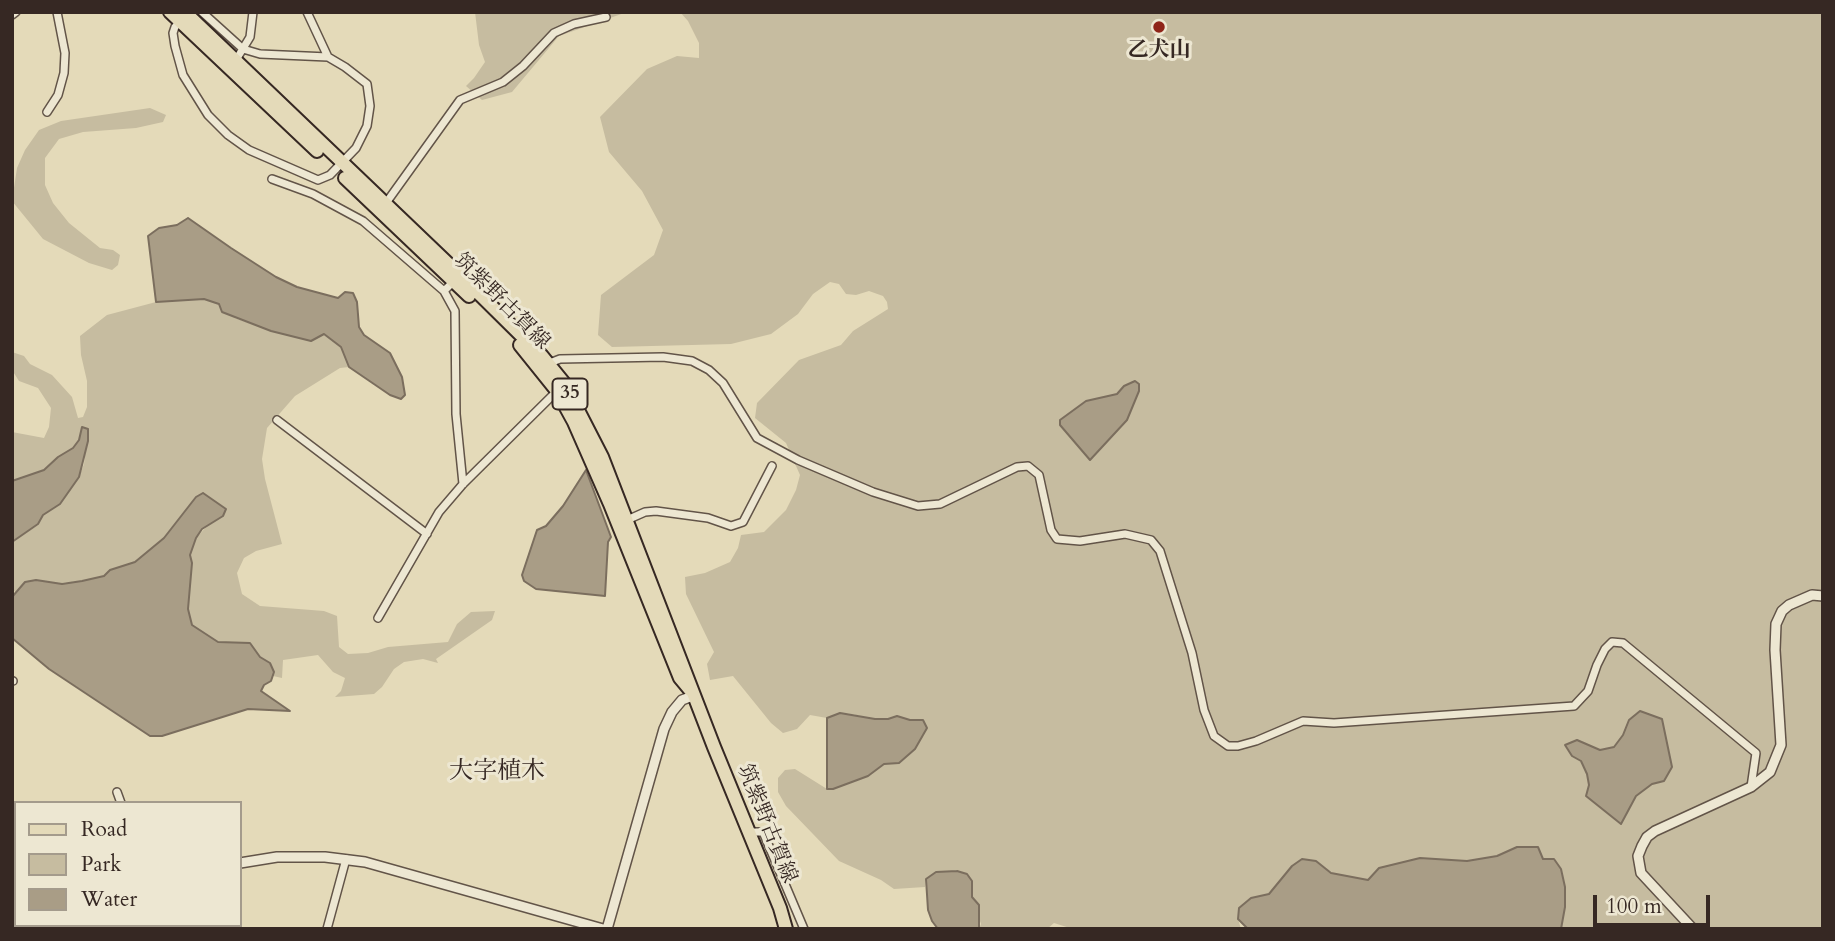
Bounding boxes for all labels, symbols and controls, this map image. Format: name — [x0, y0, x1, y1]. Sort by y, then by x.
marker: 乙犬山 — [1151, 19, 1167, 35]
place label: 乙犬山 — [1128, 38, 1190, 64]
street label: 筑紫野古賀線 — [448, 249, 554, 355]
road number: 35 — [552, 378, 588, 410]
district label: 大字植木 — [449, 758, 545, 786]
street label: 筑紫野古賀線 — [731, 761, 801, 887]
legend — [14, 801, 242, 927]
text: Road — [81, 815, 127, 844]
text: Park — [81, 850, 121, 879]
scale bar — [1597, 881, 1714, 925]
text: Water — [81, 885, 137, 914]
text: 100 m — [1606, 892, 1662, 921]

